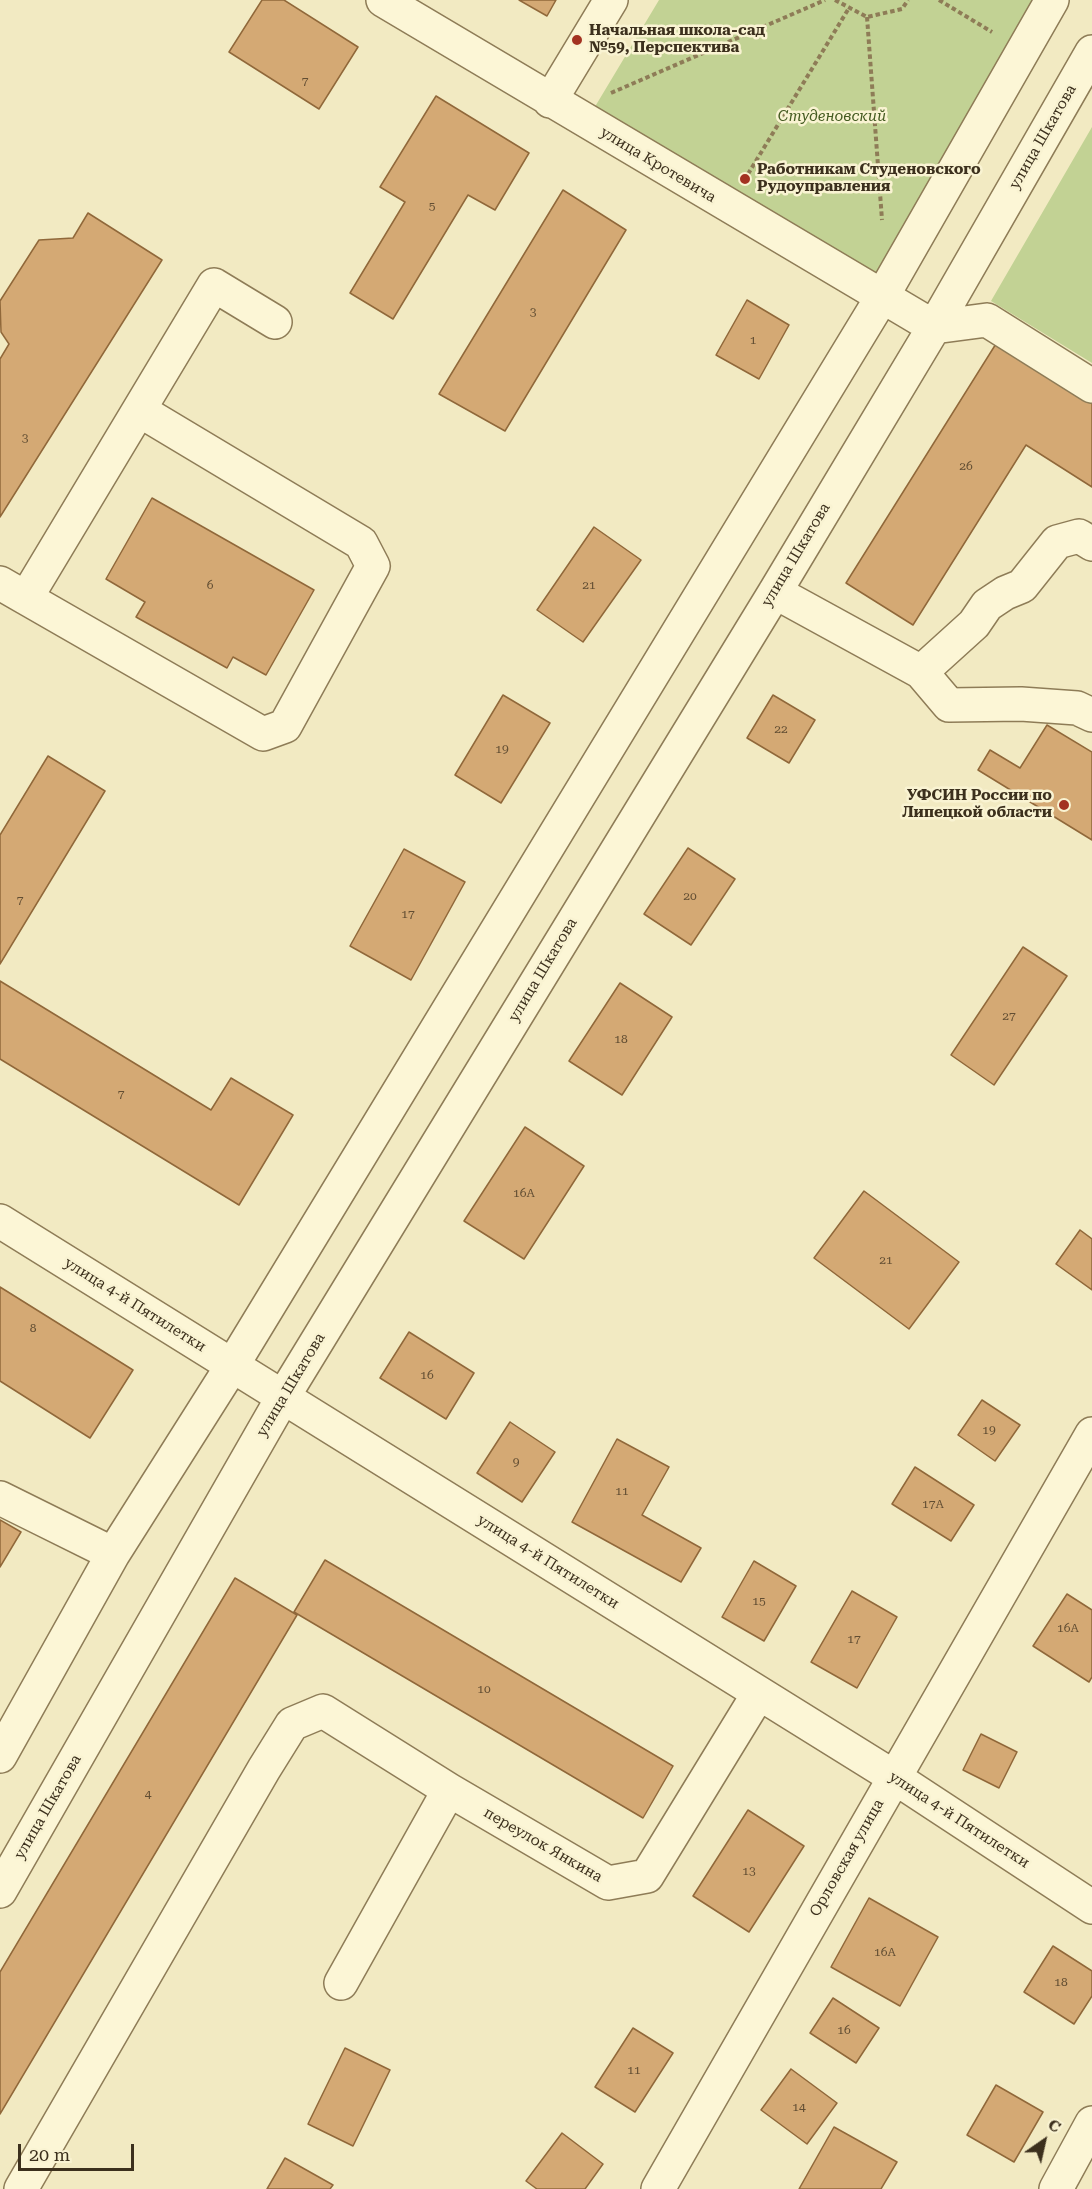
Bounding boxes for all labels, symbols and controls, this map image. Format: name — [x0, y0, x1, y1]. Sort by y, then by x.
place label: Начальная школа-сад №59, Перспектива — [589, 22, 765, 57]
marker: Начальная школа-сад №59, Перспектива — [570, 33, 584, 47]
house number: 7 — [302, 74, 308, 88]
street label: улица Шкатова — [1006, 81, 1080, 193]
park label: Студеновский — [778, 108, 886, 126]
street label: улица Кротевича — [597, 123, 719, 207]
place label: Работникам Студеновского Рудоуправления — [757, 161, 981, 196]
marker: Работникам Студеновского Рудоуправления — [738, 172, 752, 186]
house number: 5 — [429, 199, 435, 213]
house number: 3 — [530, 305, 536, 319]
house number: 1 — [750, 333, 756, 347]
house number: 3 — [22, 431, 28, 445]
house number: 26 — [959, 459, 973, 473]
street label: улица Шкатова — [758, 500, 834, 610]
house number: 6 — [207, 578, 213, 592]
house number: 21 — [582, 578, 596, 592]
house number: 22 — [774, 722, 788, 736]
house number: 19 — [495, 742, 509, 756]
place label: УФСИН России по Липецкой области — [902, 787, 1052, 822]
marker: УФСИН России по Липецкой области — [1057, 798, 1071, 812]
house number: 20 — [683, 889, 697, 903]
house number: 7 — [17, 893, 23, 907]
house number: 17 — [401, 907, 415, 921]
street label: улица Шкатова — [505, 915, 581, 1025]
house number: 27 — [1002, 1009, 1016, 1023]
house number: 18 — [614, 1032, 628, 1046]
house number: 7 — [118, 1087, 124, 1101]
house number: 16А — [513, 1186, 535, 1200]
house number: 21 — [879, 1253, 893, 1267]
street label: улица 4-й Пятилетки — [61, 1254, 209, 1356]
house number: 8 — [30, 1321, 36, 1335]
street label: улица Шкатова — [253, 1330, 329, 1440]
house number: 16 — [420, 1368, 434, 1382]
house number: 19 — [982, 1423, 996, 1437]
house number: 9 — [513, 1455, 519, 1469]
house number: 11 — [615, 1484, 629, 1498]
house number: 17А — [922, 1497, 944, 1511]
street label: улица 4-й Пятилетки — [474, 1511, 622, 1613]
house number: 15 — [752, 1594, 766, 1608]
house number: 16А — [1057, 1621, 1079, 1635]
house number: 17 — [847, 1632, 861, 1646]
house number: 10 — [477, 1682, 491, 1696]
street label: улица Шкатова — [11, 1751, 85, 1863]
street label: улица 4-й Пятилетки — [885, 1768, 1033, 1872]
house number: 4 — [145, 1787, 151, 1801]
street label: Орловская улица — [806, 1796, 888, 1920]
street label: переулок Янкина — [481, 1804, 605, 1886]
house number: 13 — [742, 1864, 756, 1878]
house number: 16А — [874, 1945, 896, 1959]
house number: 18 — [1054, 1975, 1068, 1989]
house number: 16 — [837, 2023, 851, 2037]
house number: 11 — [627, 2063, 641, 2077]
house number: 14 — [792, 2100, 806, 2114]
north arrow — [1014, 2111, 1074, 2171]
text: С — [1044, 2115, 1064, 2137]
scale bar — [21, 2132, 136, 2170]
text: 20 m — [29, 2144, 70, 2165]

